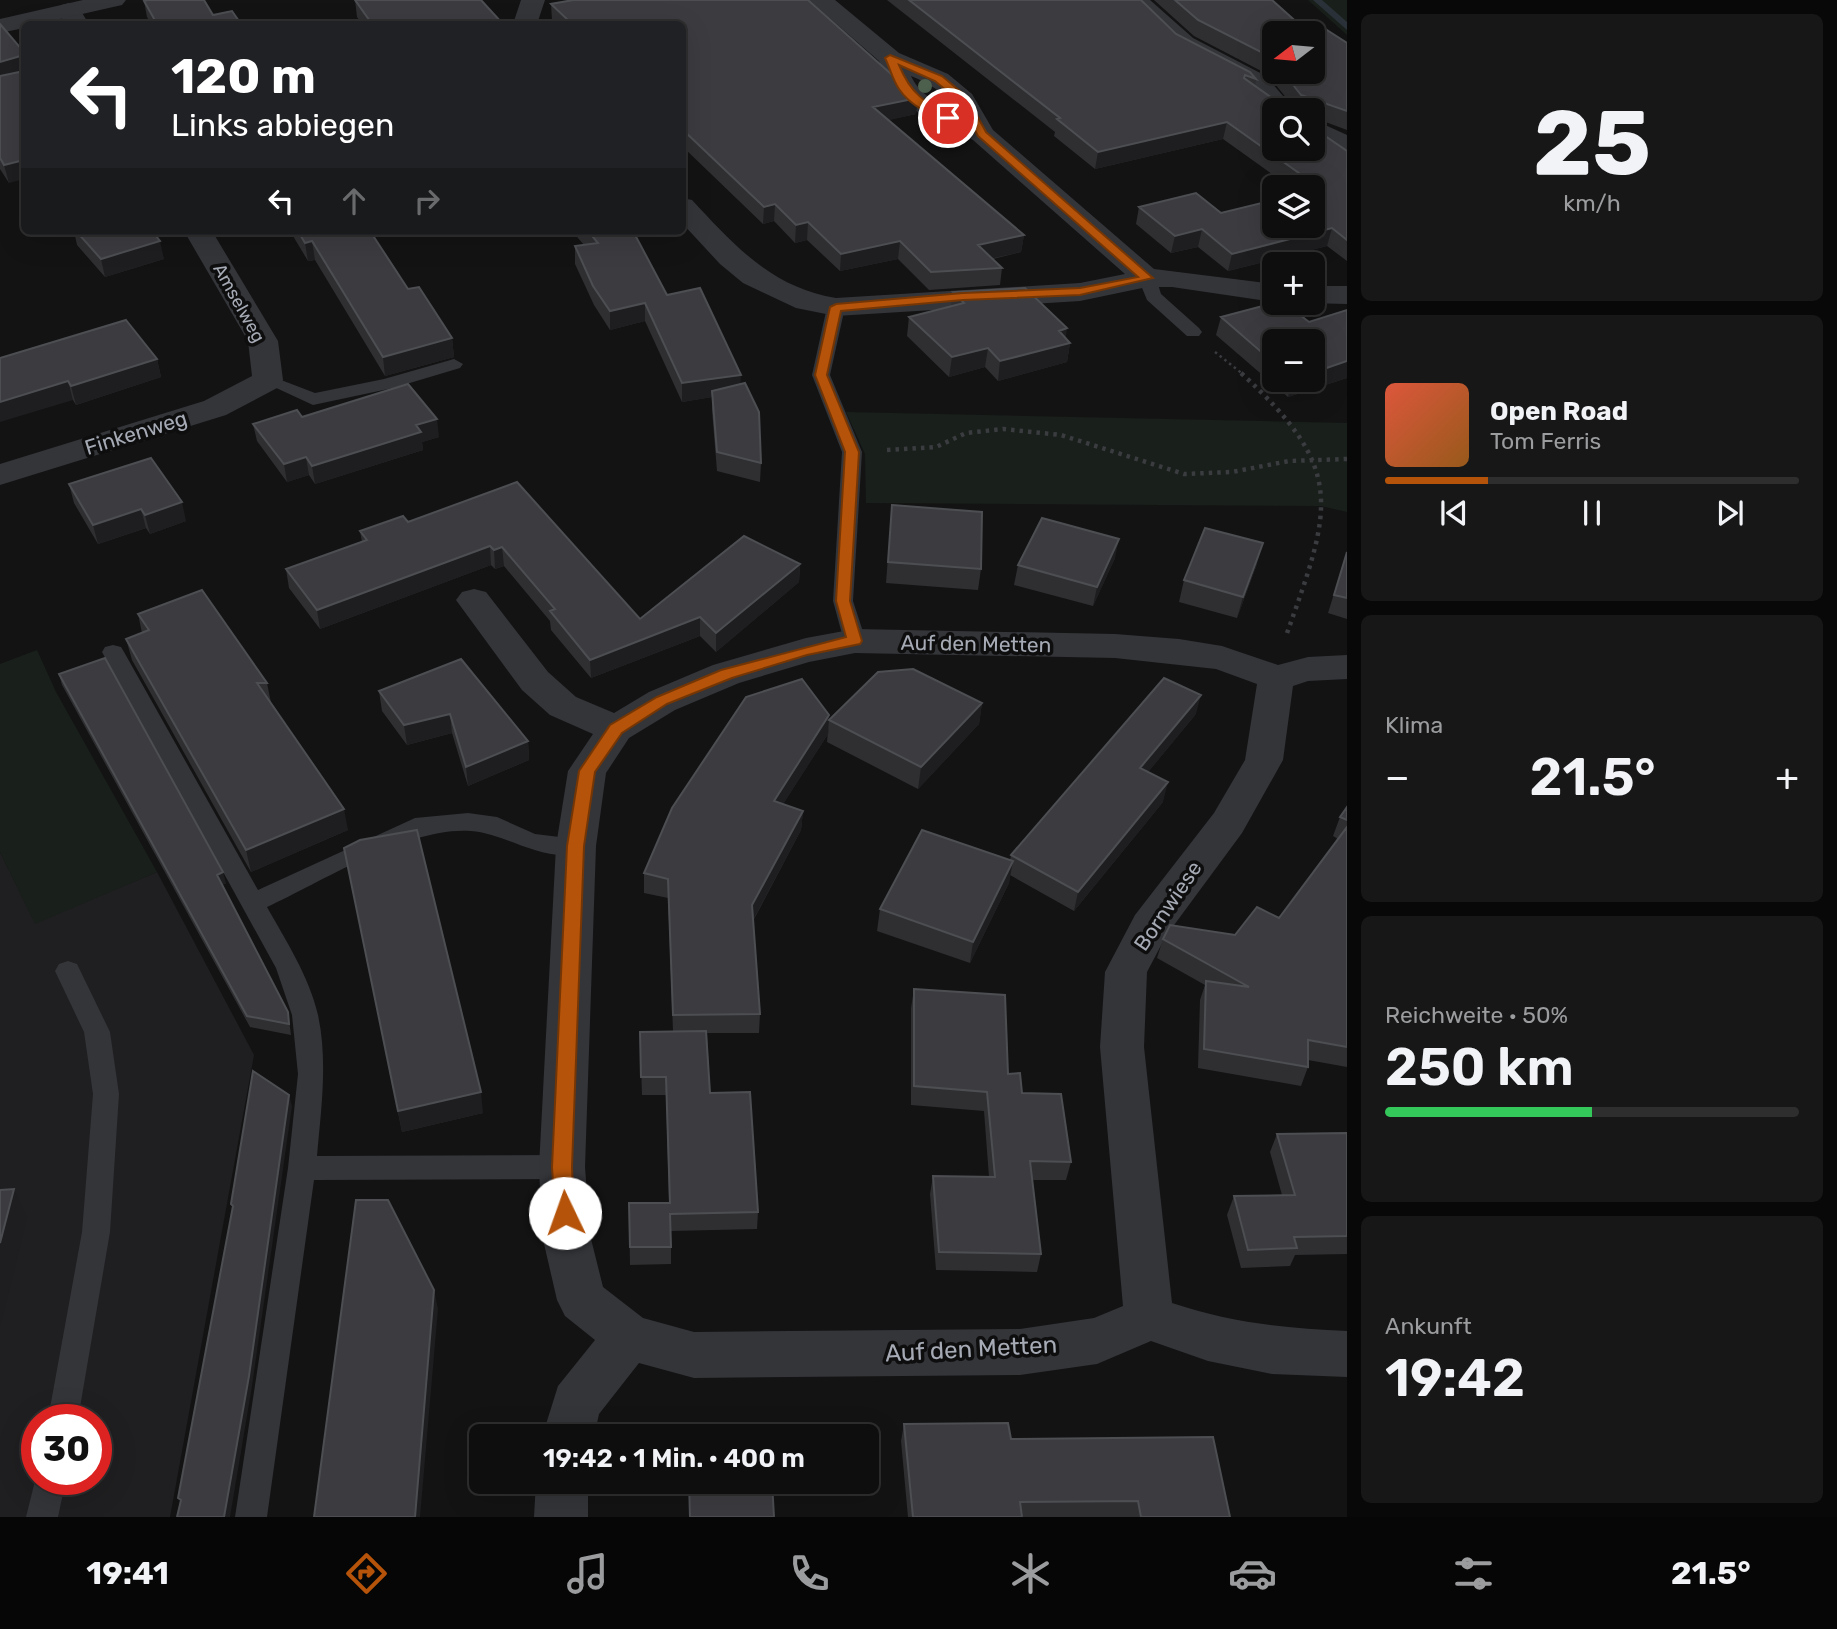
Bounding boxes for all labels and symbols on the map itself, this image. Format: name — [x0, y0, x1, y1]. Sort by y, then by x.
north arrow — [1262, 21, 1325, 84]
pin — [918, 88, 978, 148]
street label: Amselweg — [208, 260, 270, 346]
street label: Finkenweg — [82, 405, 190, 460]
street label: Auf den Metten — [900, 630, 1052, 657]
street label: Bornwiese — [1128, 856, 1207, 955]
position arrow — [528, 1176, 602, 1250]
street label: Auf den Metten — [884, 1331, 1058, 1367]
speed limit sign: 30 — [21, 1404, 112, 1495]

